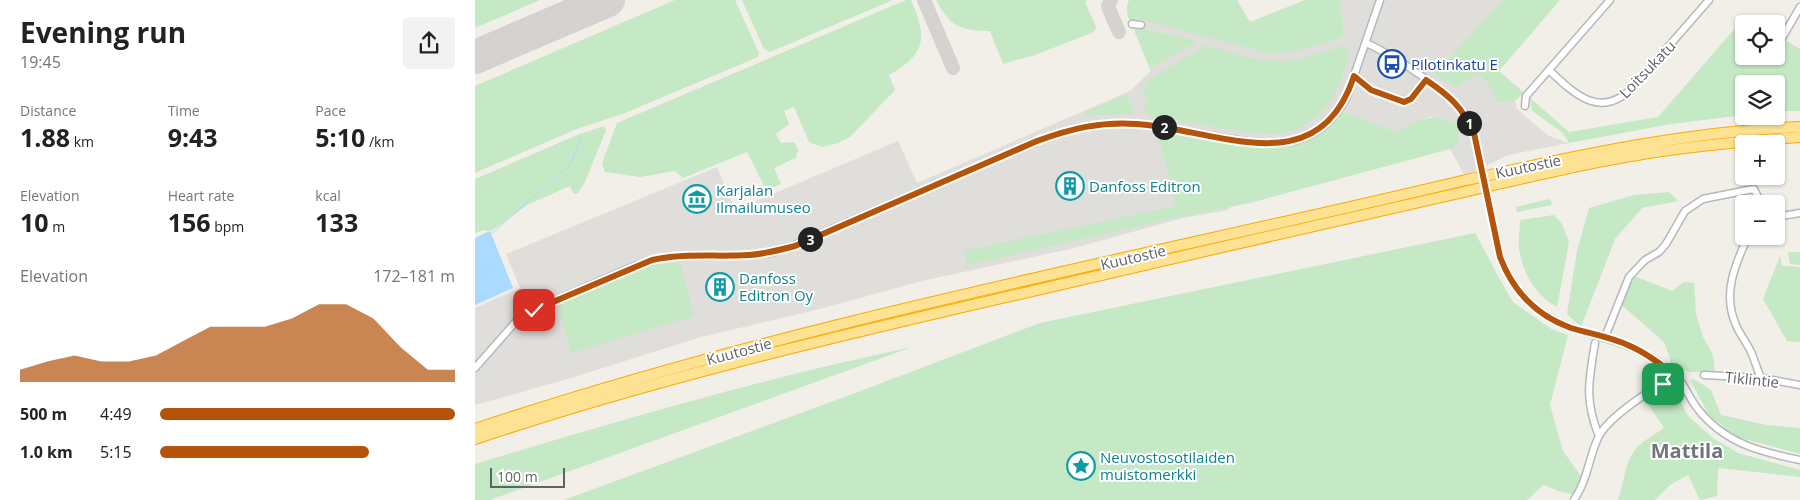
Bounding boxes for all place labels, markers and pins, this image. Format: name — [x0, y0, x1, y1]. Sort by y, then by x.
bus stop icon: Pilotinkatu E — [1377, 49, 1407, 79]
place label: Pilotinkatu E — [1411, 54, 1498, 74]
pin: 1 — [1457, 110, 1481, 136]
pin: 2 — [1151, 114, 1177, 140]
building icon: Danfoss Editron — [1055, 171, 1085, 201]
place label: Danfoss Editron — [1089, 176, 1201, 196]
place label: Karjalan Ilmailumuseo — [716, 180, 811, 217]
museum icon: Karjalan Ilmailumuseo — [682, 184, 712, 214]
pin: 3 — [797, 226, 823, 252]
place label: Danfoss Editron Oy — [739, 268, 814, 305]
building icon: Danfoss Editron Oy — [705, 272, 735, 302]
pin — [513, 289, 555, 331]
pin — [1642, 363, 1684, 405]
place label: Neuvostosotilaiden muistomerkki — [1100, 447, 1235, 484]
place icon: Neuvostosotilaiden muistomerkki — [1066, 451, 1096, 481]

